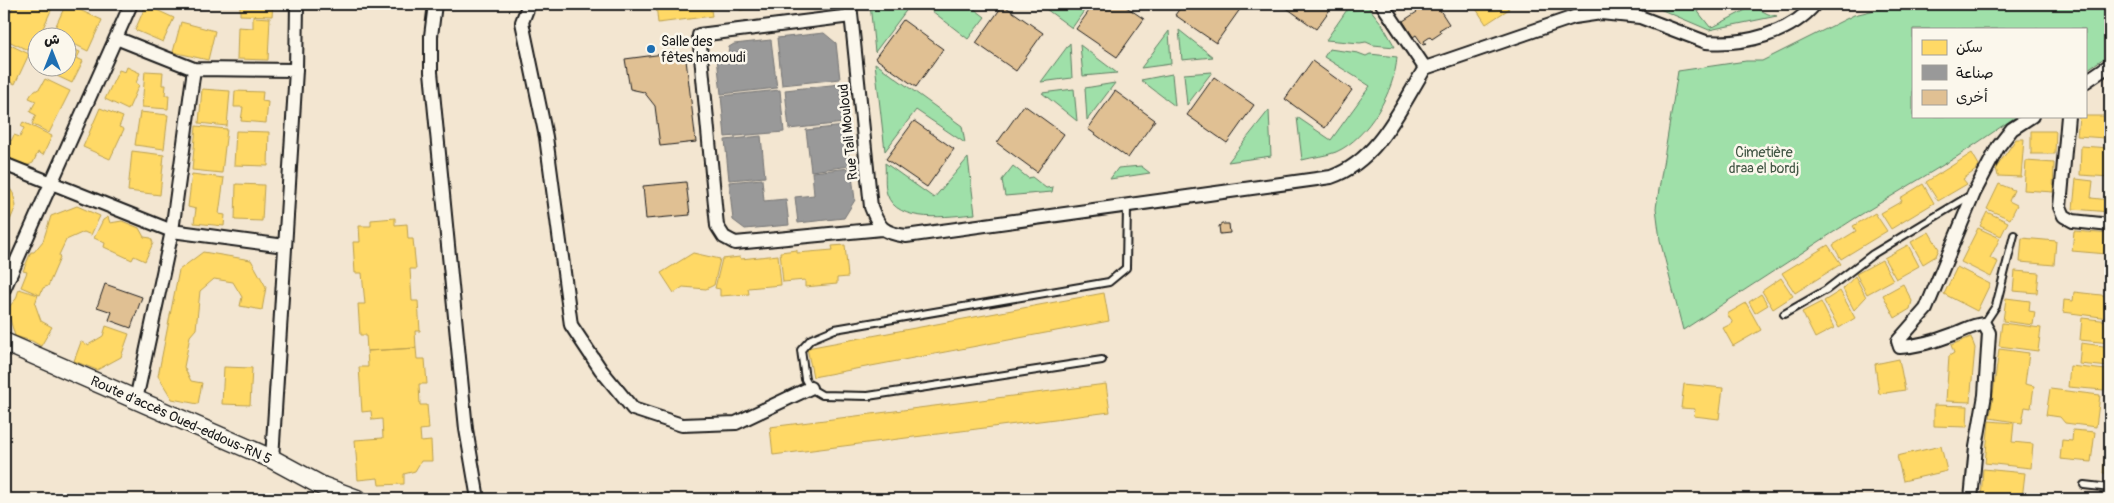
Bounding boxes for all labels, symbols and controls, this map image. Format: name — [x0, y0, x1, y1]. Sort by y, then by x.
north arrow — [28, 28, 78, 78]
legend — [1912, 28, 2086, 118]
text: ش — [44, 31, 60, 48]
place label: Salle des fêtes hamoudi — [661, 33, 746, 66]
text: سكن — [1956, 38, 1983, 57]
marker: Salle des fêtes hamoudi — [645, 43, 657, 55]
text: صناعة — [1956, 64, 1994, 83]
street label: Rue Tali Mouloud — [834, 83, 862, 181]
text: أخرى — [1956, 88, 1988, 107]
park label: Cimetière draa el bordj — [1729, 144, 1799, 177]
street label: Route d'accès Oued-eddous-RN 5 — [88, 372, 274, 468]

